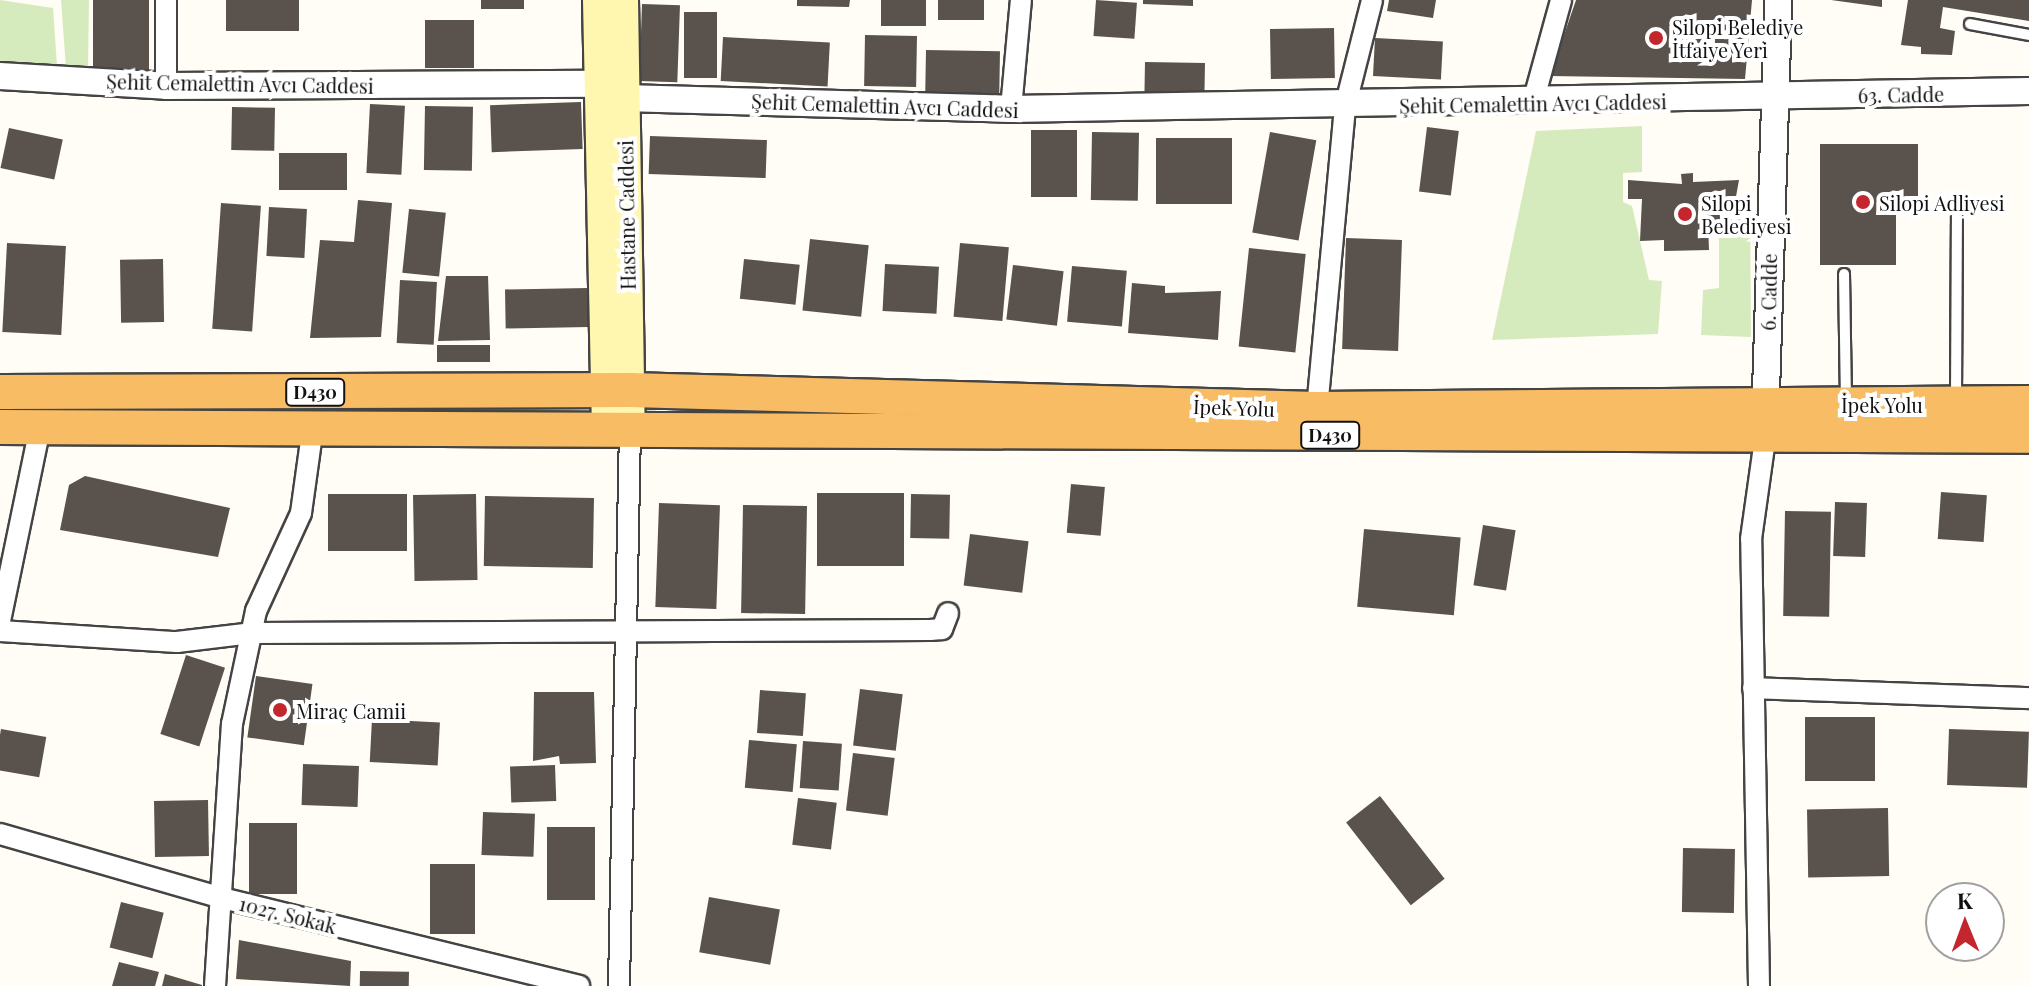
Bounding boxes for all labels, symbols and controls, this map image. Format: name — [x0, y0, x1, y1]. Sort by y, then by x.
place label: Silopi Belediye İtfaiye Yeri — [1672, 14, 1803, 61]
marker: Silopi Belediye İtfaiye Yeri — [1647, 29, 1665, 47]
street label: Şehit Cemalettin Avcı Caddesi — [106, 69, 374, 97]
street label: 63. Cadde — [1858, 81, 1944, 107]
street label: Şehit Cemalettin Avcı Caddesi — [750, 88, 1020, 122]
street label: Şehit Cemalettin Avcı Caddesi — [1399, 89, 1667, 117]
street label: Hastane Caddesi — [613, 140, 639, 290]
place label: Silopi Belediyesi — [1701, 190, 1792, 237]
place label: Silopi Adliyesi — [1879, 190, 2005, 214]
marker: Silopi Adliyesi — [1854, 193, 1872, 211]
marker: Silopi Belediyesi — [1676, 205, 1694, 223]
street label: 6. Cadde — [1755, 253, 1781, 331]
road number: D430 — [285, 378, 345, 406]
street label: İpek Yolu — [1841, 392, 1923, 416]
street label: İpek Yolu — [1192, 394, 1276, 420]
road number: D430 — [1300, 421, 1360, 449]
place label: Miraç Camii — [296, 698, 406, 722]
marker: Miraç Camii — [271, 701, 289, 719]
north arrow — [1925, 882, 2005, 962]
text: K — [1956, 885, 1973, 915]
street label: 1027. Sokak — [237, 890, 339, 938]

